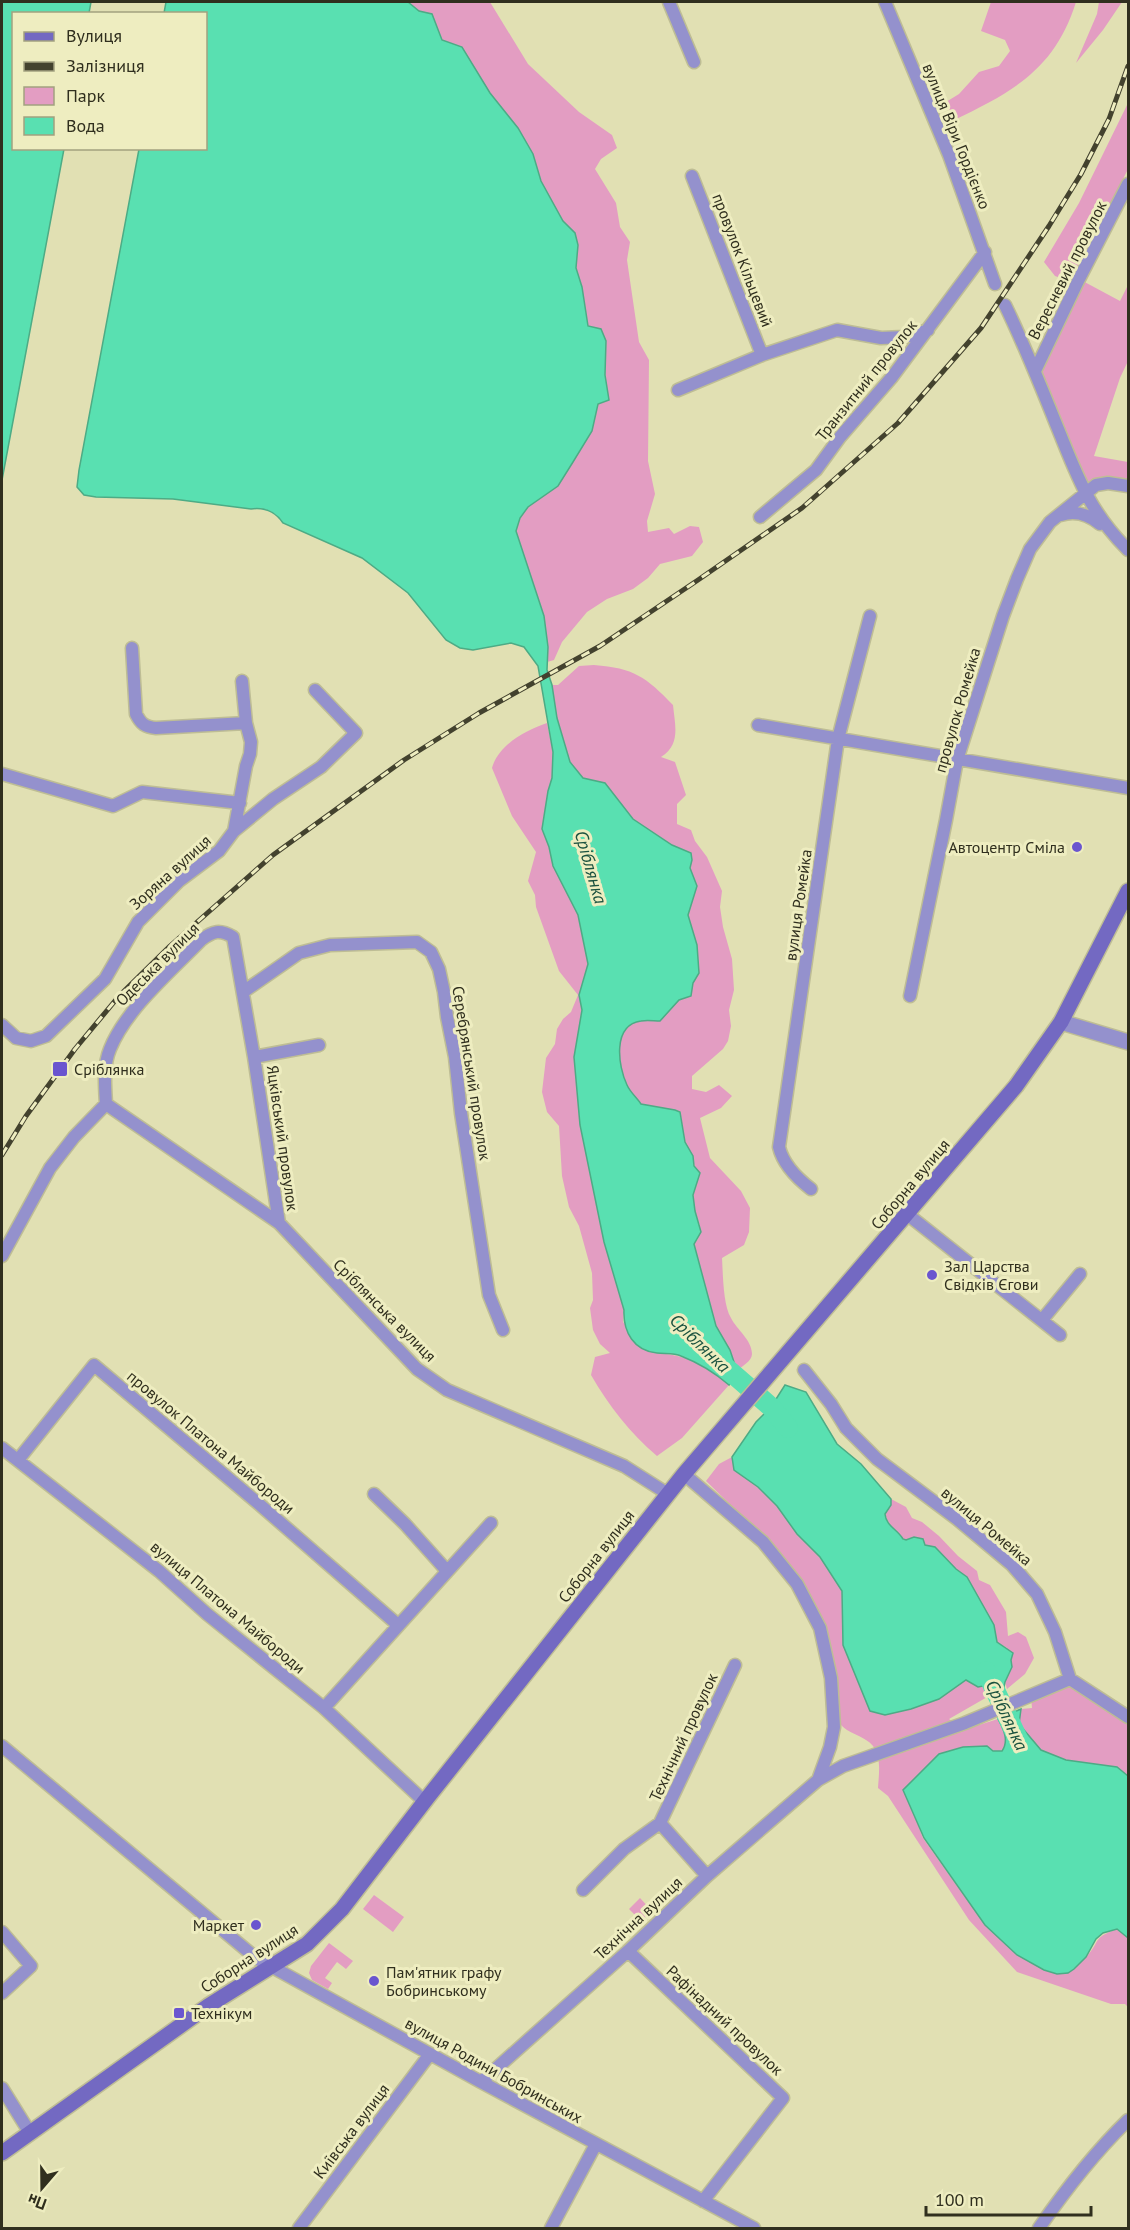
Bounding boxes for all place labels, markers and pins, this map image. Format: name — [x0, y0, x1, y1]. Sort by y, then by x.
place label: Автоцентр Сміла — [948, 837, 1065, 857]
marker: Автоцентр Сміла — [1070, 840, 1084, 854]
place label: Сріблянка — [74, 1059, 144, 1079]
marker: Сріблянка — [51, 1060, 69, 1078]
place label: Зал Царства Свідків Єгови — [944, 1256, 1039, 1294]
marker: Зал Царства Свідків Єгови — [925, 1268, 939, 1282]
place label: Маркет — [193, 1915, 245, 1935]
marker: Маркет — [249, 1918, 263, 1932]
place label: Пам'ятник графу Бобринському — [386, 1962, 502, 2000]
marker: Пам'ятник графу Бобринському — [367, 1974, 381, 1988]
place label: Технікум — [191, 2003, 252, 2023]
marker: Технікум — [172, 2006, 186, 2020]

